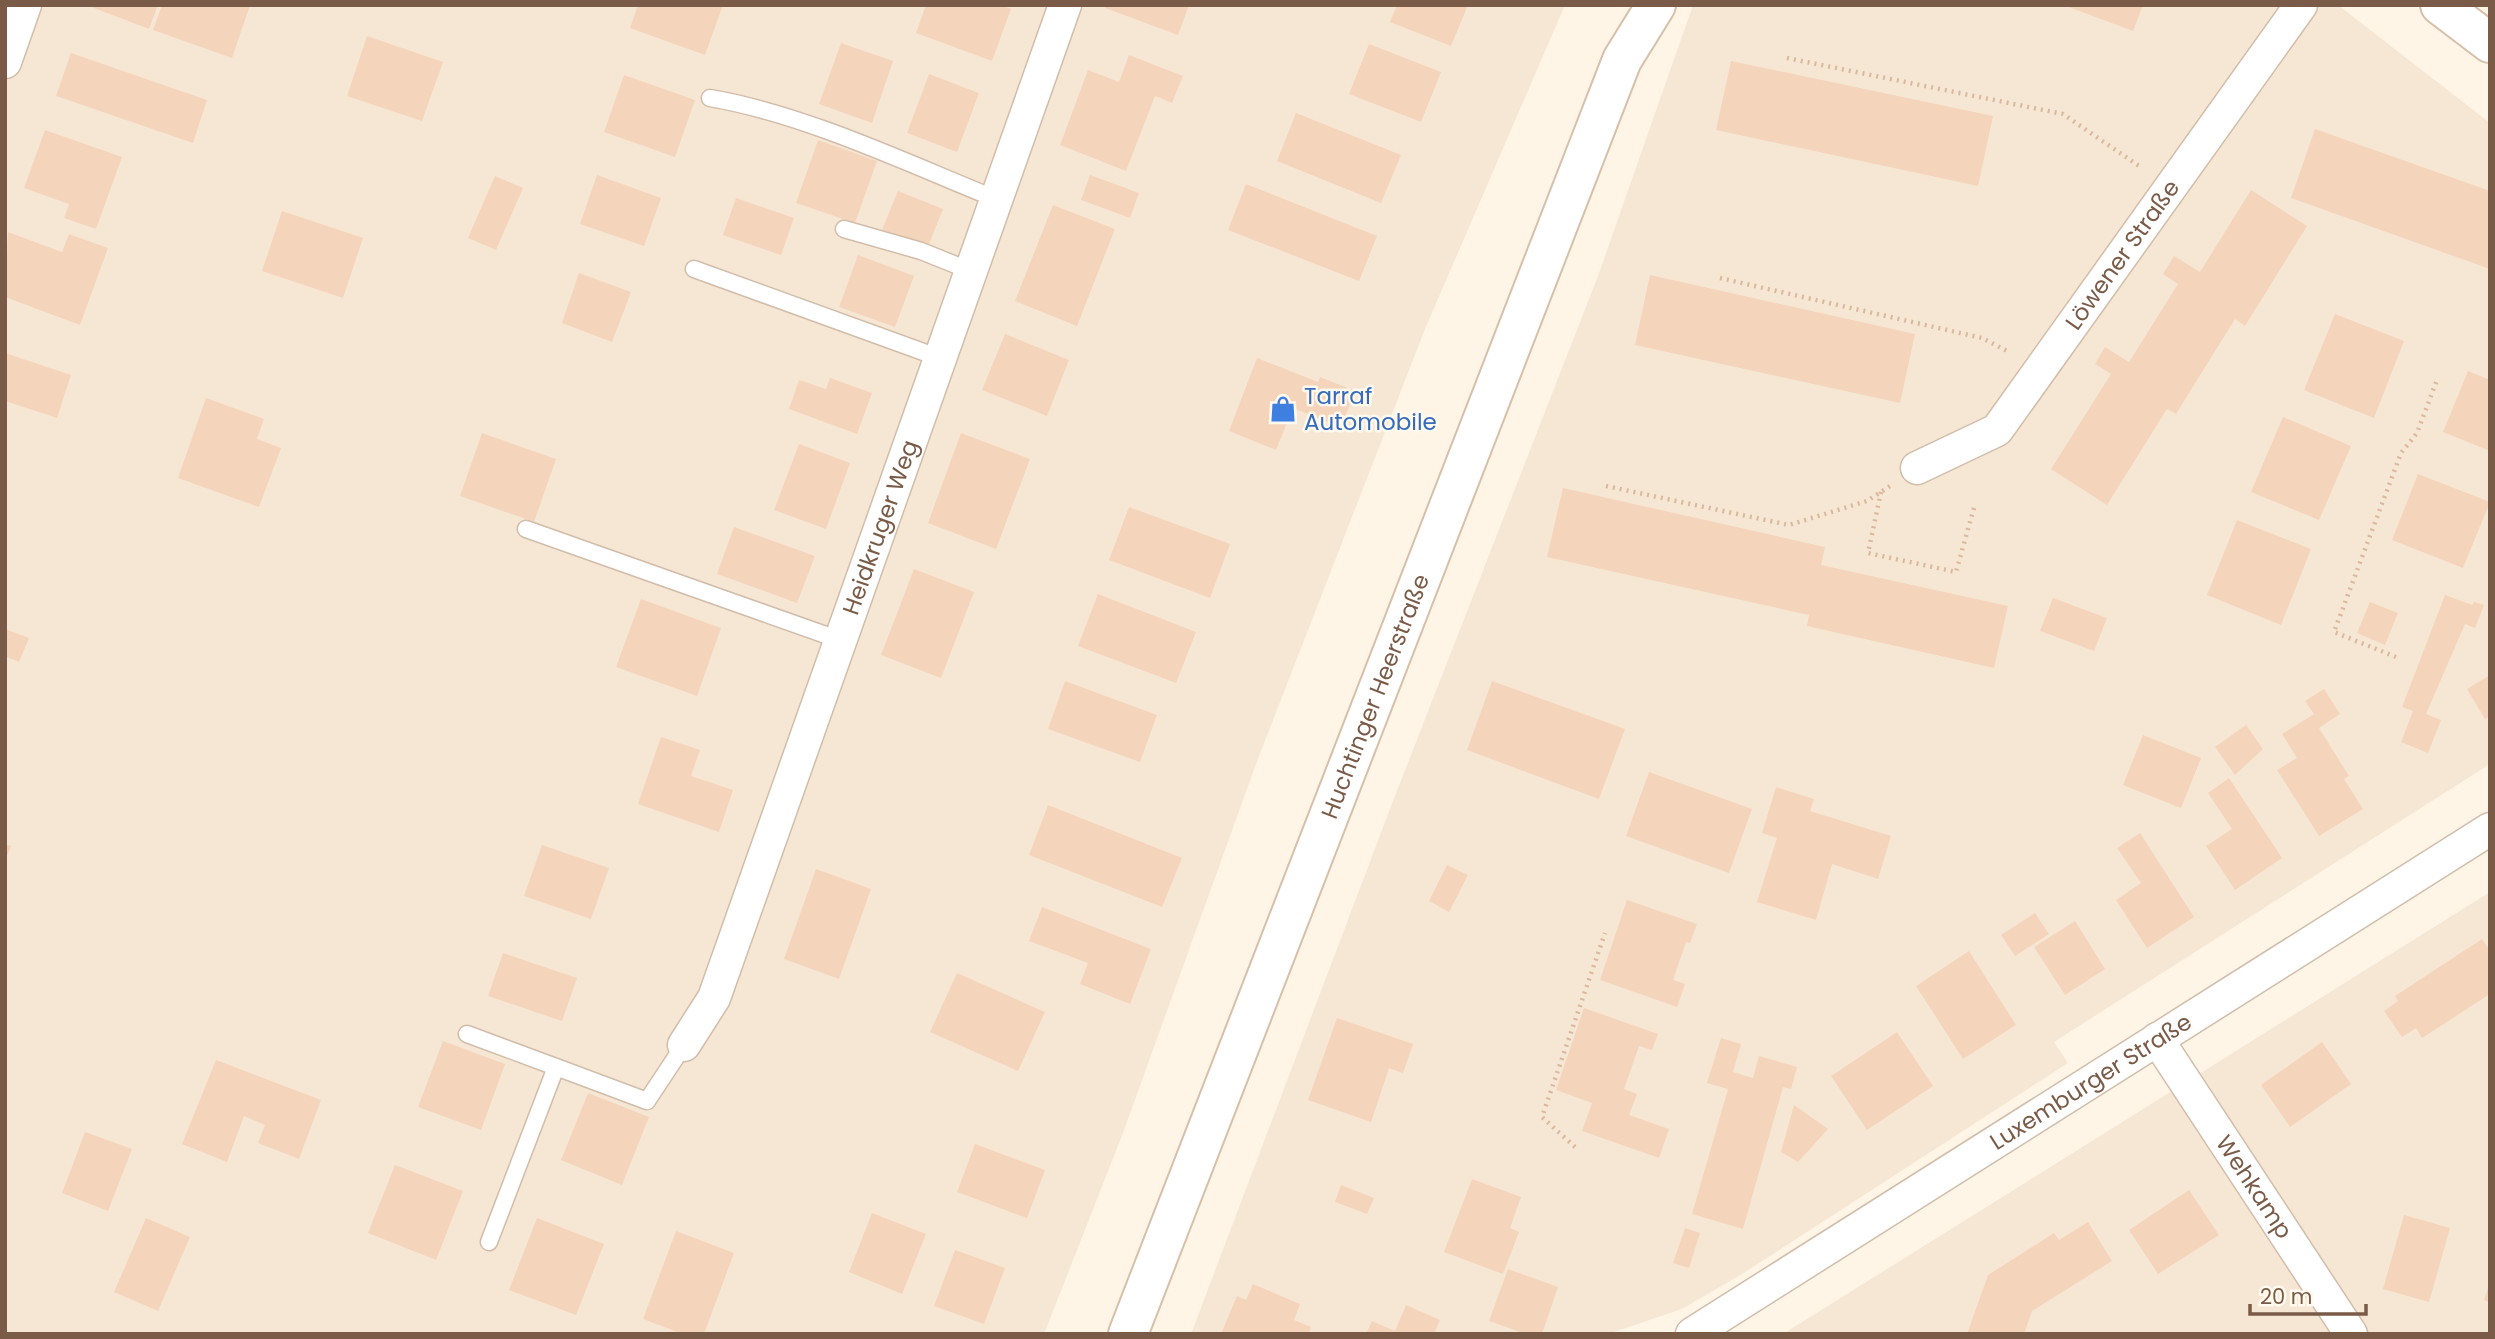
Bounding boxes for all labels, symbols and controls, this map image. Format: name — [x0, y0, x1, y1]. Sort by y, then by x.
street label: Löwener Straße — [2058, 173, 2187, 336]
place label: Tarraf Automobile — [1304, 380, 1437, 438]
shop icon: Tarraf Automobile — [1268, 394, 1298, 424]
street label: Heidkruger Weg — [835, 435, 926, 619]
street label: Huchtinger Heerstraße — [1313, 569, 1437, 823]
street label: Luxemburger Straße — [1984, 1006, 2198, 1157]
street label: Wehkamp — [2208, 1129, 2300, 1245]
scale bar — [2250, 1272, 2366, 1316]
text: 20 m — [2260, 1282, 2313, 1311]

